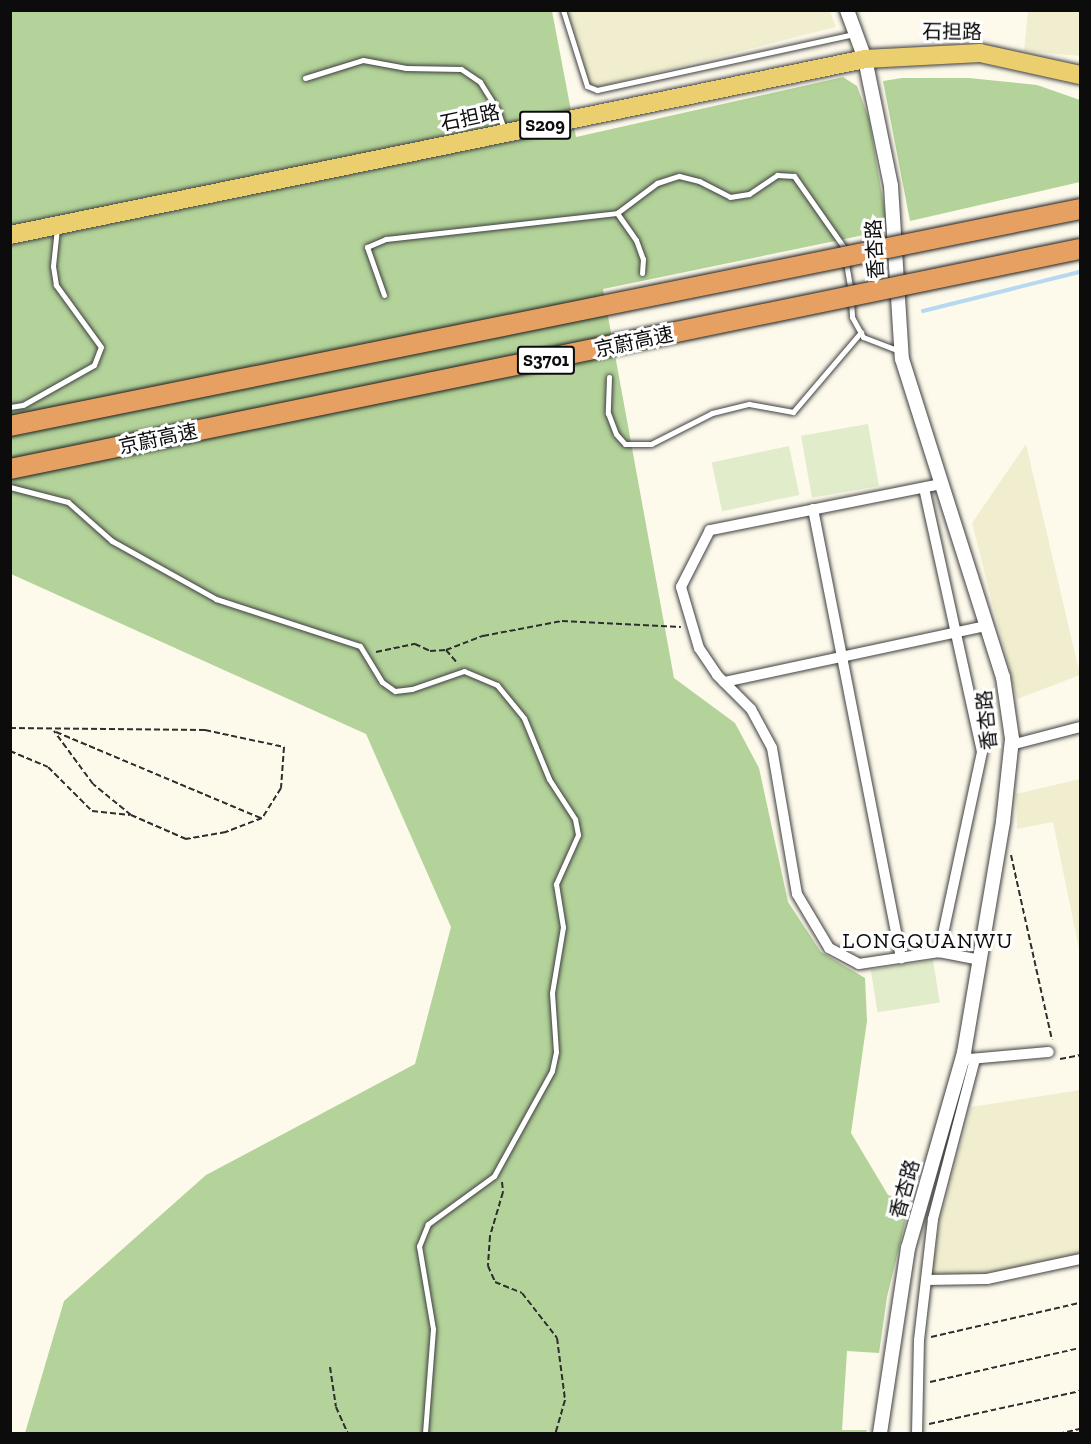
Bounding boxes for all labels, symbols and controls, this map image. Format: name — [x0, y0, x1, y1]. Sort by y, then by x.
street label: 石担路 — [922, 19, 982, 45]
street label: 石担路 — [438, 100, 502, 136]
road number: S209 — [518, 110, 572, 140]
street label: 香杏路 — [861, 218, 889, 280]
street label: 京蔚高速 — [592, 322, 676, 362]
road number: S3701 — [516, 345, 576, 375]
street label: 京蔚高速 — [116, 419, 200, 459]
street label: 香杏路 — [972, 689, 1002, 751]
district label: LONGQUANWU — [842, 928, 1014, 954]
street label: 香杏路 — [885, 1157, 925, 1221]

